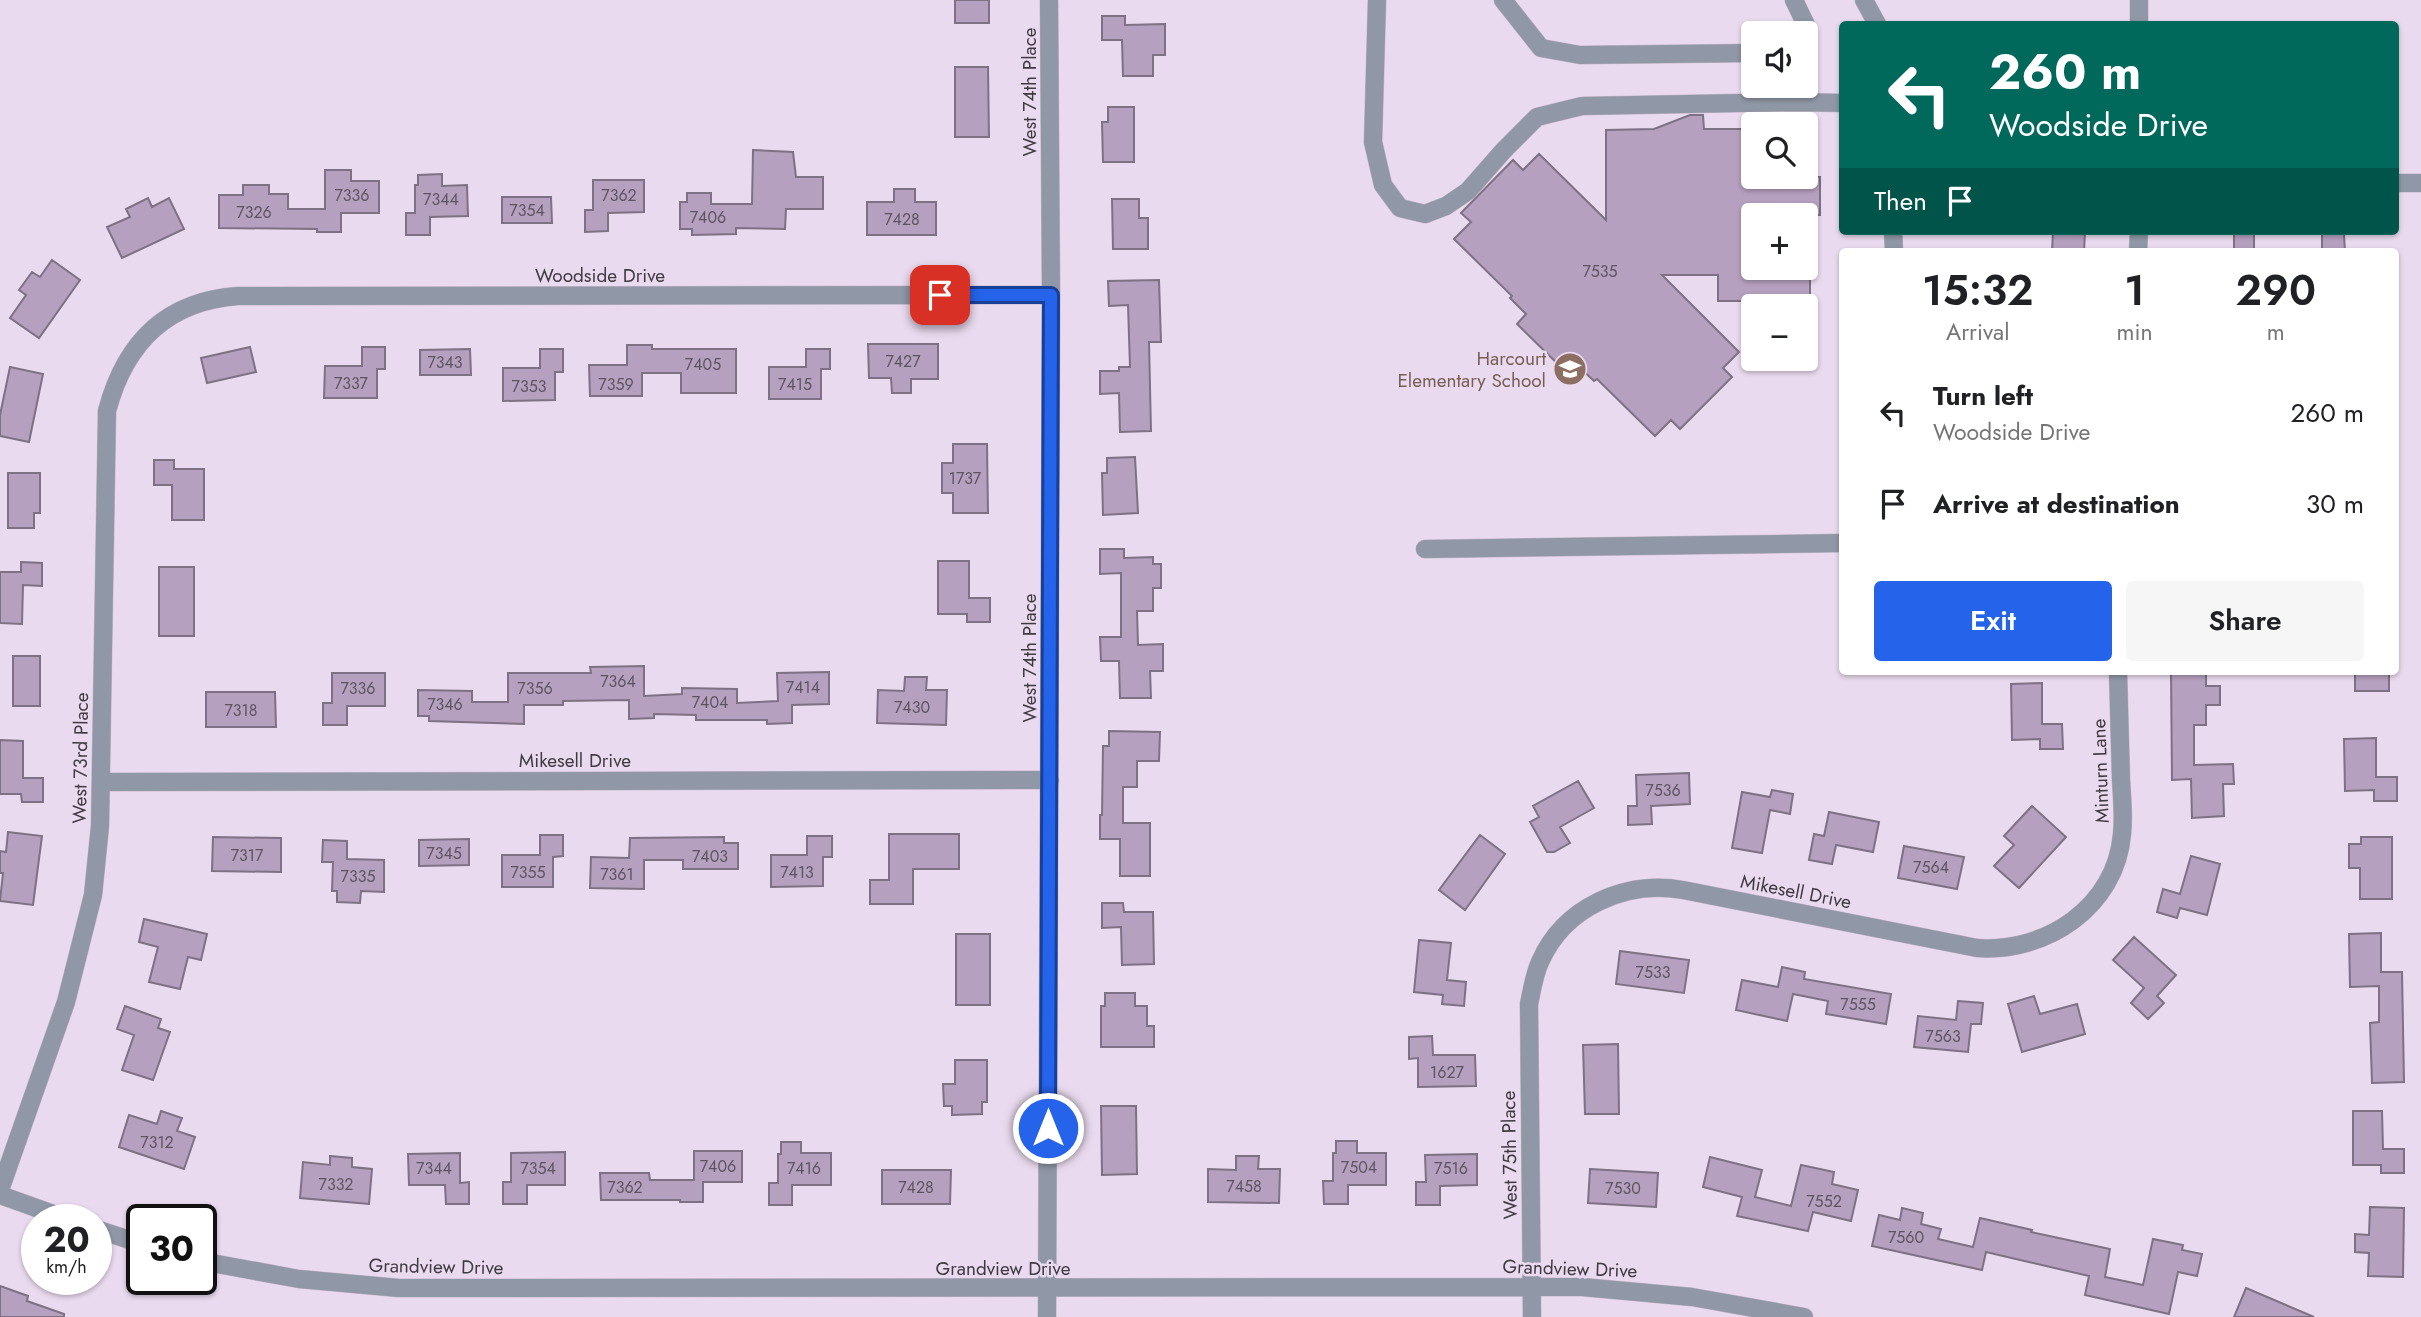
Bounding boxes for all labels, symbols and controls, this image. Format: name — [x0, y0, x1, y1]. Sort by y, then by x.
map controls — [1741, 21, 1818, 371]
button: sound — [1741, 21, 1818, 98]
street label: West 74th Place — [1016, 27, 1043, 157]
text: 260 m — [1989, 37, 2141, 107]
icon: left — [1874, 49, 1965, 140]
text: Woodside Drive — [1989, 102, 2208, 148]
button: search — [1741, 112, 1818, 189]
text: Then — [1874, 182, 1927, 220]
icon: arrive — [1941, 182, 1979, 220]
house number: 7336 — [334, 184, 370, 207]
house number: 7362 — [601, 184, 637, 207]
house number: 7344 — [423, 188, 459, 211]
house number: 7354 — [509, 199, 545, 222]
house number: 7326 — [236, 201, 272, 224]
button: + — [1741, 203, 1818, 280]
house number: 7406 — [690, 206, 726, 229]
house number: 7428 — [884, 208, 920, 231]
house number: 7535 — [1582, 260, 1618, 283]
text: 15:32 — [1922, 260, 2033, 321]
text: 1 — [2124, 260, 2145, 321]
text: 290 — [2236, 260, 2316, 321]
street label: Woodside Drive — [535, 262, 665, 289]
pin — [910, 265, 970, 325]
icon: arrive — [921, 276, 959, 314]
button: − — [1741, 294, 1818, 371]
text: Arrival — [1946, 315, 2009, 349]
text: min — [2117, 315, 2153, 349]
text: m — [2267, 315, 2285, 349]
place label: Harcourt Elementary School — [1397, 345, 1546, 394]
house number: 7427 — [885, 350, 921, 373]
school or university icon: Harcourt Elementary School — [1551, 350, 1589, 388]
house number: 7343 — [427, 351, 463, 374]
house number: 7405 — [685, 353, 721, 376]
house number: 7337 — [334, 372, 369, 395]
house number: 7359 — [598, 373, 634, 396]
house number: 7415 — [778, 373, 812, 396]
house number: 7353 — [512, 375, 547, 398]
text: Turn left — [1933, 377, 2033, 415]
icon: left — [1874, 394, 1912, 432]
text: 260 m — [2291, 394, 2364, 432]
text: Woodside Drive — [1933, 415, 2090, 449]
house number: 1737 — [949, 467, 982, 490]
icon: arrive — [1874, 485, 1912, 523]
text: Arrive at destination — [1933, 485, 2180, 523]
text: 30 m — [2306, 485, 2364, 523]
button: Exit — [1874, 581, 2112, 661]
button: Share — [2126, 581, 2364, 661]
street label: West 74th Place — [1016, 593, 1043, 723]
house number: 7364 — [600, 670, 636, 693]
house number: 7414 — [786, 676, 820, 699]
house number: 7336 — [340, 677, 376, 700]
house number: 7356 — [517, 677, 553, 700]
house number: 7404 — [692, 691, 728, 714]
street label: West 73rd Place — [66, 692, 95, 824]
house number: 7346 — [427, 693, 463, 716]
house number: 7430 — [894, 696, 930, 719]
house number: 7318 — [224, 699, 258, 722]
street label: Minturn Lane — [2085, 718, 2116, 824]
street label: Mikesell Drive — [519, 747, 631, 774]
house number: 7536 — [1645, 779, 1681, 802]
house number: 7345 — [426, 842, 462, 865]
house number: 7317 — [231, 844, 264, 867]
house number: 7403 — [692, 845, 728, 868]
house number: 7564 — [1913, 856, 1949, 879]
house number: 7355 — [510, 861, 546, 884]
house number: 7413 — [780, 861, 814, 884]
house number: 7361 — [600, 863, 634, 886]
house number: 7335 — [341, 865, 375, 888]
street label: Mikesell Drive — [1738, 868, 1854, 915]
house number: 7533 — [1636, 961, 1671, 984]
house number: 7555 — [1840, 993, 1876, 1016]
house number: 7563 — [1925, 1025, 1961, 1048]
house number: 1627 — [1430, 1061, 1465, 1084]
street label: West 75th Place — [1495, 1090, 1524, 1220]
position arrow — [1011, 1091, 1085, 1165]
house number: 7312 — [140, 1131, 174, 1154]
house number: 7406 — [700, 1155, 736, 1178]
house number: 7504 — [1341, 1156, 1377, 1179]
house number: 7344 — [416, 1157, 452, 1180]
house number: 7354 — [520, 1157, 556, 1180]
house number: 7416 — [787, 1157, 821, 1180]
house number: 7516 — [1434, 1157, 1468, 1180]
house number: 7332 — [319, 1173, 353, 1196]
house number: 7458 — [1226, 1175, 1262, 1198]
house number: 7362 — [607, 1176, 643, 1199]
house number: 7428 — [898, 1176, 934, 1199]
house number: 7530 — [1605, 1177, 1641, 1200]
house number: 7552 — [1806, 1190, 1842, 1213]
speed limit sign: 30 — [126, 1204, 217, 1295]
text: 20 — [43, 1215, 90, 1265]
house number: 7560 — [1888, 1226, 1924, 1249]
street label: Grandview Drive — [368, 1252, 504, 1281]
street label: Grandview Drive — [1502, 1253, 1638, 1284]
text: km/h — [46, 1254, 87, 1280]
street label: Grandview Drive — [936, 1255, 1071, 1282]

